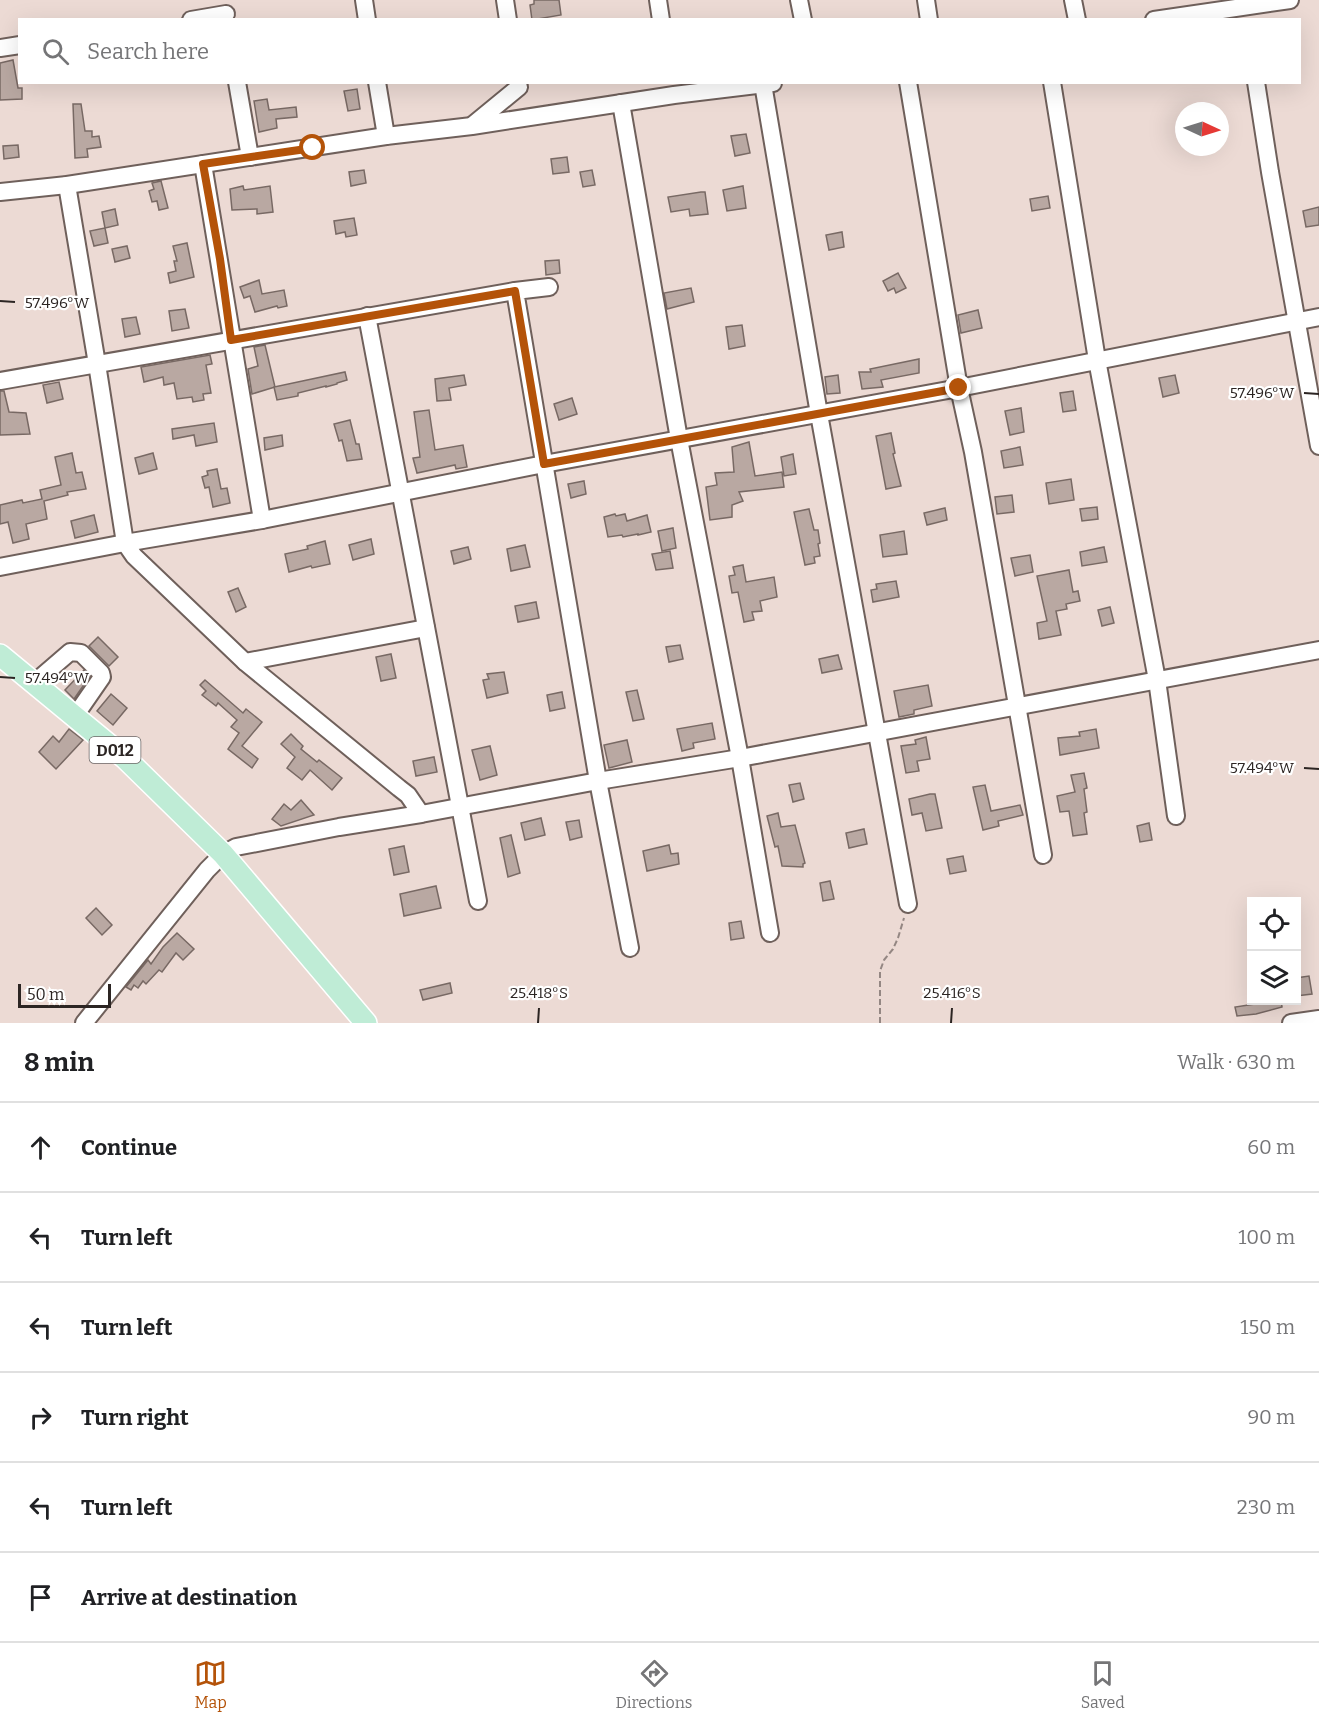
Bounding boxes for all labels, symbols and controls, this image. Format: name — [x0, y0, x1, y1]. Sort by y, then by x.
search box — [18, 18, 1301, 84]
icon: search — [39, 35, 72, 68]
text: Search here — [87, 38, 209, 65]
north arrow — [1175, 102, 1229, 156]
route start — [299, 134, 325, 160]
text: 57.496°W — [25, 294, 90, 312]
route end — [945, 374, 971, 400]
text: 57.496°W — [1230, 384, 1295, 402]
text: 57.494°W — [25, 669, 90, 687]
road number: D012 — [90, 737, 140, 763]
text: 57.494°W — [1230, 759, 1295, 777]
map controls — [1247, 897, 1301, 1005]
button: locate — [1247, 897, 1301, 951]
button: layers — [1247, 951, 1301, 1005]
scale bar — [18, 981, 111, 1008]
text: 25.418°S — [510, 984, 568, 1002]
text: 25.416°S — [923, 984, 981, 1002]
text: 50 m — [27, 985, 64, 1004]
text: 8 min — [24, 1047, 94, 1078]
text: Walk · 630 m — [1177, 1050, 1295, 1074]
icon: ahead — [24, 1131, 57, 1164]
text: Continue — [81, 1134, 177, 1161]
text: 60 m — [1247, 1135, 1295, 1159]
icon: left — [24, 1221, 57, 1254]
text: Turn left — [81, 1224, 173, 1251]
text: 100 m — [1238, 1225, 1295, 1249]
icon: left — [24, 1311, 57, 1344]
text: Turn left — [81, 1314, 173, 1341]
text: 150 m — [1240, 1315, 1295, 1339]
icon: right — [24, 1401, 57, 1434]
text: Turn right — [81, 1404, 189, 1431]
text: 90 m — [1247, 1405, 1295, 1429]
icon: left — [24, 1491, 57, 1524]
text: Turn left — [81, 1494, 173, 1521]
text: 230 m — [1237, 1495, 1295, 1519]
icon: arrive — [24, 1581, 57, 1614]
text: Arrive at destination — [81, 1584, 297, 1611]
tab: Map — [194, 1657, 227, 1712]
tab: Directions — [616, 1657, 693, 1712]
tab: Saved — [1081, 1657, 1125, 1712]

